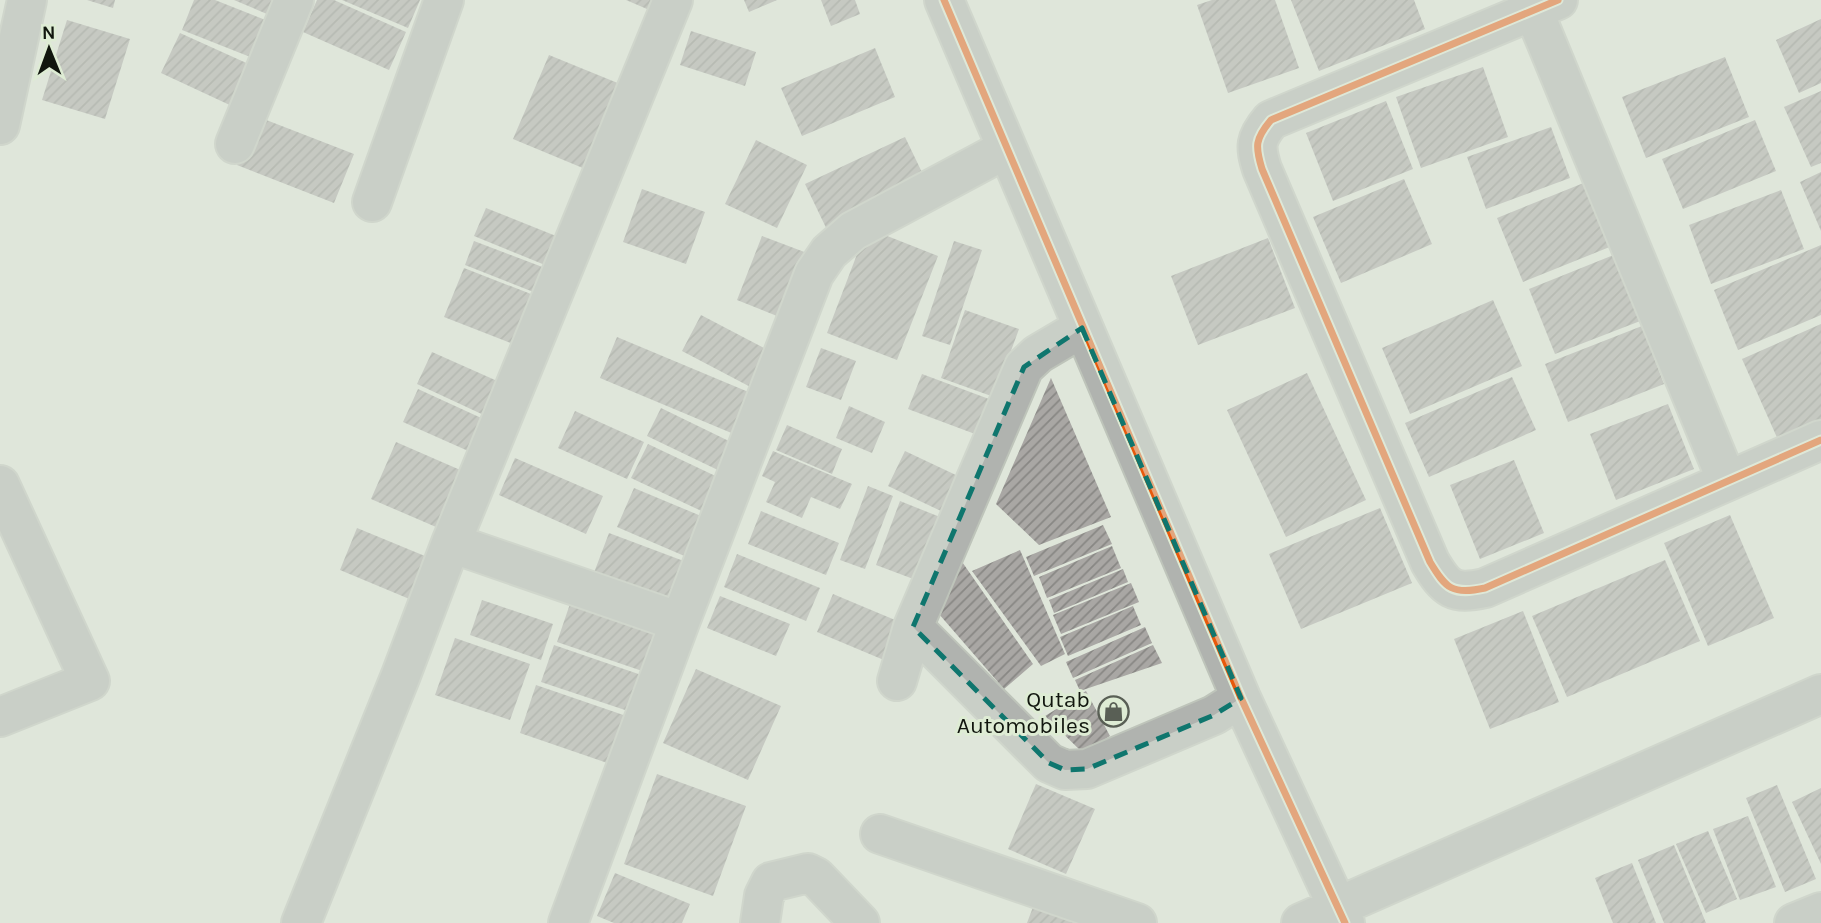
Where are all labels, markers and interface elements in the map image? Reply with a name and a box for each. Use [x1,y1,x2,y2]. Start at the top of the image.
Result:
north arrow [14,14,84,84]
text: N [42,22,56,44]
place label: Qutab Automobiles [957,686,1090,739]
shop icon: Qutab Automobiles [1096,695,1130,729]

